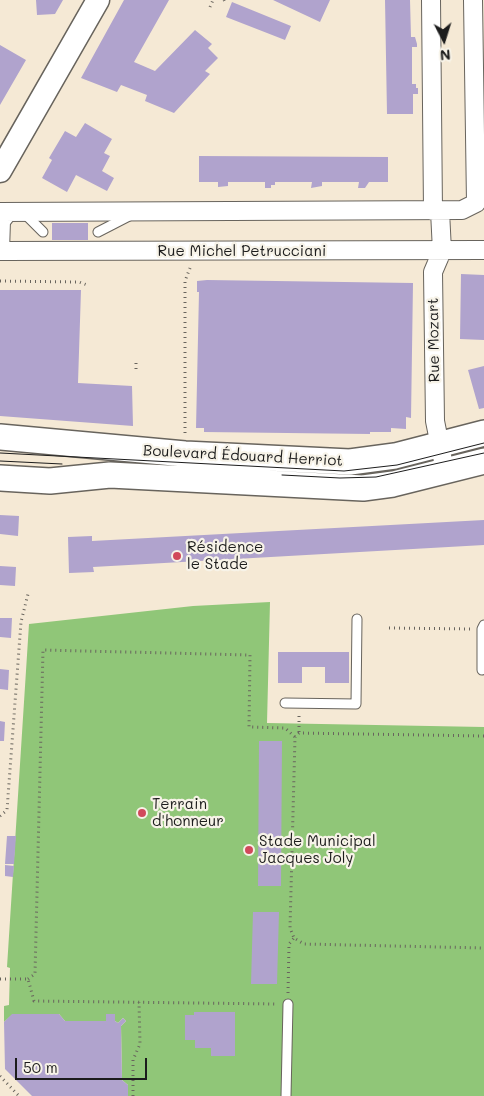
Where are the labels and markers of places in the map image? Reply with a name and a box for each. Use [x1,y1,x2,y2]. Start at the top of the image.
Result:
place label: Résidence le Stade [187,538,263,573]
marker: Résidence le Stade [171,550,183,562]
place label: Terrain d'honneur [152,795,224,830]
marker: Terrain d'honneur [136,807,148,819]
place label: Stade Municipal Jacques Joly [259,832,376,867]
marker: Stade Municipal Jacques Joly [243,844,255,856]

